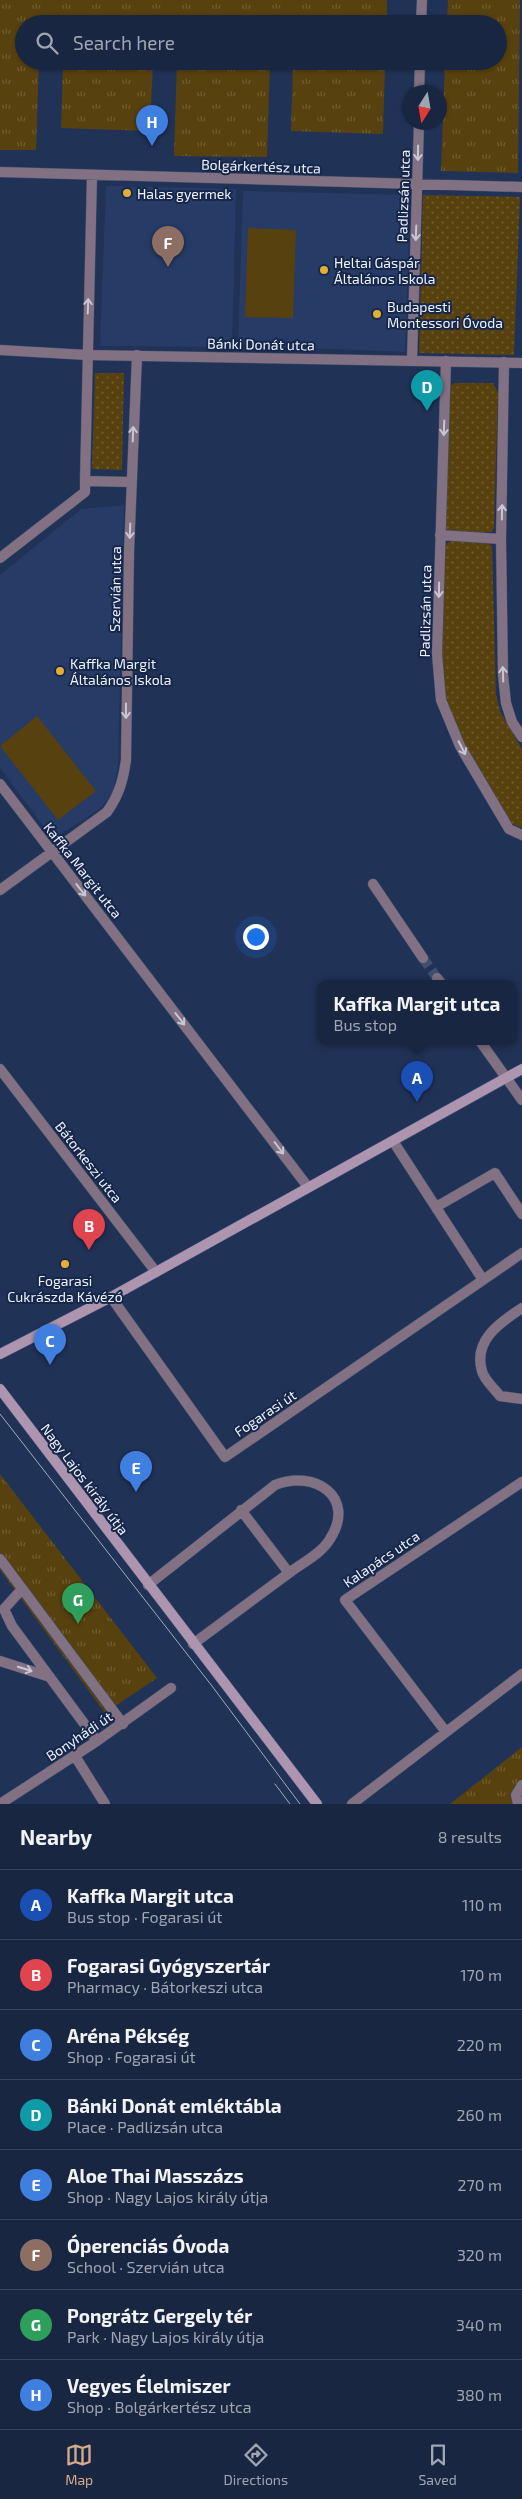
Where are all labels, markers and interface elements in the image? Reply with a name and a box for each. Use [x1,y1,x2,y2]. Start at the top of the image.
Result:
search box [15,15,507,70]
icon: search [33,29,61,57]
text: Search here [73,31,175,54]
north arrow [402,85,447,130]
pin: H [136,105,168,146]
one-way arrow [413,145,423,161]
street label: Padlizsán utca [393,149,413,243]
street label: Bolgárkertész utca [201,155,321,177]
place label: Halas gyermek [137,185,231,202]
marker: Halas gyermek [121,187,133,199]
one-way arrow [411,225,420,241]
pin: F [152,226,184,267]
place label: Heltai Gáspár Általános Iskola [334,254,435,287]
marker: Heltai Gáspár Általános Iskola [318,264,330,276]
one-way arrow [83,298,93,314]
place label: Budapesti Montessori Óvoda [387,298,503,331]
marker: Budapesti Montessori Óvoda [371,308,383,320]
street label: Bánki Donát utca [207,335,315,353]
pin: D [411,370,443,411]
one-way arrow [439,419,449,435]
one-way arrow [129,426,138,442]
one-way arrow [497,504,507,520]
one-way arrow [125,523,134,539]
street label: Szervián utca [106,546,124,632]
street label: Padlizsán utca [416,565,434,657]
one-way arrow [434,582,444,598]
place label: Kaffka Margit Általános Iskola [70,655,171,688]
marker: Kaffka Margit Általános Iskola [54,665,66,677]
one-way arrow [499,667,508,683]
one-way arrow [121,702,131,719]
one-way arrow [458,740,467,755]
street label: Kaffka Margit utca [40,819,126,921]
one-way arrow [76,883,87,896]
your location [243,924,269,950]
popup [317,980,517,1045]
text: Kaffka Margit utca [334,992,500,1015]
one-way arrow [175,1012,186,1025]
text: Bus stop [334,1015,397,1034]
pin: A [401,1061,433,1102]
street label: Bátorkeszi utca [52,1118,126,1206]
one-way arrow [274,1141,284,1155]
pin: B [73,1209,105,1250]
marker: Fogarasi Cukrászda Kávézó [59,1258,71,1270]
place label: Fogarasi Cukrászda Kávézó [7,1272,123,1305]
pin: C [34,1324,66,1365]
street label: Fogarasi út [231,1386,299,1440]
street label: Nagy Lajos király útja [38,1420,132,1538]
pin: E [120,1451,152,1492]
street label: Kalapács utca [340,1527,422,1591]
pin: G [62,1583,94,1624]
one-way arrow [17,1664,33,1674]
street label: Bonyhádi út [43,1708,115,1764]
text: Nearby [20,1824,92,1849]
text: 8 results [438,1827,502,1846]
text: Kaffka Margit utca [67,1884,234,1907]
text: A [31,1895,41,1914]
text: 110 m [462,1895,502,1914]
text: Bus stop · Fogarasi út [67,1907,222,1926]
text: Fogarasi Gyógyszertár [67,1954,270,1977]
text: B [31,1965,41,1984]
text: 170 m [460,1965,502,1984]
text: Pharmacy · Bátorkeszi utca [67,1977,263,1996]
text: Aréna Pékség [67,2024,189,2047]
text: C [31,2035,41,2054]
text: 220 m [457,2035,502,2054]
text: Shop · Fogarasi út [67,2047,196,2066]
text: Bánki Donát emléktábla [67,2094,282,2117]
text: D [31,2105,41,2124]
text: 260 m [457,2105,502,2124]
text: Place · Padlizsán utca [67,2117,223,2136]
text: Aloe Thai Masszázs [67,2164,244,2187]
text: E [31,2175,41,2194]
text: 270 m [458,2175,502,2194]
text: Shop · Nagy Lajos király útja [67,2187,268,2206]
text: Óperenciás Óvoda [67,2234,229,2257]
text: F [32,2245,40,2264]
text: 320 m [457,2245,502,2264]
text: School · Szervián utca [67,2257,225,2276]
text: Pongrátz Gergely tér [67,2304,252,2327]
text: G [31,2315,41,2334]
text: 340 m [456,2315,502,2334]
text: Park · Nagy Lajos király útja [67,2327,264,2346]
text: Vegyes Élelmiszer [67,2374,231,2397]
text: H [30,2385,42,2404]
text: 380 m [456,2385,502,2404]
text: Shop · Bolgárkertész utca [67,2397,252,2416]
tab: Map [65,2441,93,2488]
tab: Directions [224,2441,288,2488]
tab: Saved [418,2441,457,2488]

